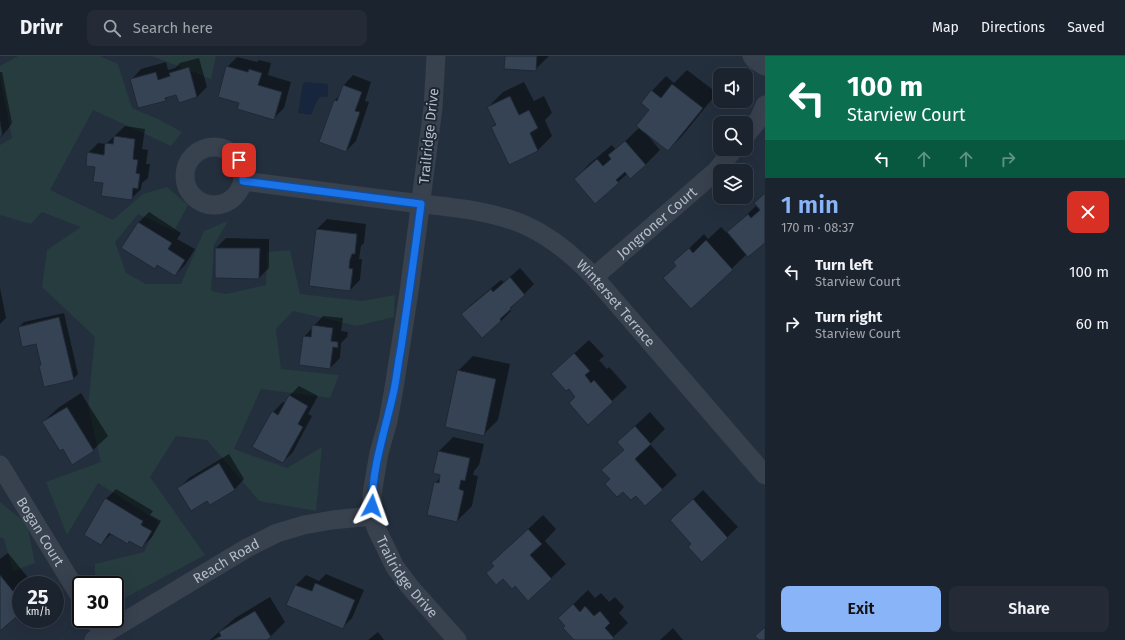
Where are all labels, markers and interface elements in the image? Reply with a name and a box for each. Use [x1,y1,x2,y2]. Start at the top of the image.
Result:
search box [87,10,367,46]
text: Drivr [20,16,63,39]
icon: search [101,17,123,39]
text: Search here [133,19,213,37]
text: Map [932,19,959,36]
text: Directions [981,19,1045,36]
text: Saved [1067,19,1105,36]
map controls [713,68,753,204]
button: sound [713,68,753,108]
text: 100 m [847,70,923,103]
icon: left [781,72,833,124]
street label: Trailridge Drive [416,87,442,185]
text: Starview Court [847,104,966,126]
button: search [713,116,753,156]
pin [222,143,256,177]
icon: left [871,148,893,170]
icon: ahead [913,148,935,170]
icon: ahead [955,148,977,170]
icon: right [997,148,1019,170]
icon: arrive [228,149,250,171]
button: layers [713,164,753,204]
street label: Jongroner Court [613,183,701,262]
text: 1 min [781,191,839,219]
button: close [1067,191,1109,233]
text: 170 m · 08:37 [781,220,854,235]
street label: Winterset Terrace [573,256,659,350]
text: Turn left [815,256,873,274]
icon: left [781,261,803,283]
text: 100 m [1069,263,1109,281]
text: Starview Court [815,274,901,289]
text: Turn right [815,308,882,326]
icon: right [781,313,803,335]
text: 60 m [1076,315,1109,333]
text: Starview Court [815,326,901,341]
position arrow [351,485,393,527]
street label: Bogan Court [13,494,69,570]
street label: Trailridge Drive [373,533,442,621]
street label: Reach Road [190,535,262,587]
speed limit sign: 30 [72,576,124,628]
text: 25 [27,585,49,609]
button: Exit [781,586,941,632]
button: Share [949,586,1109,632]
text: km/h [26,606,50,618]

